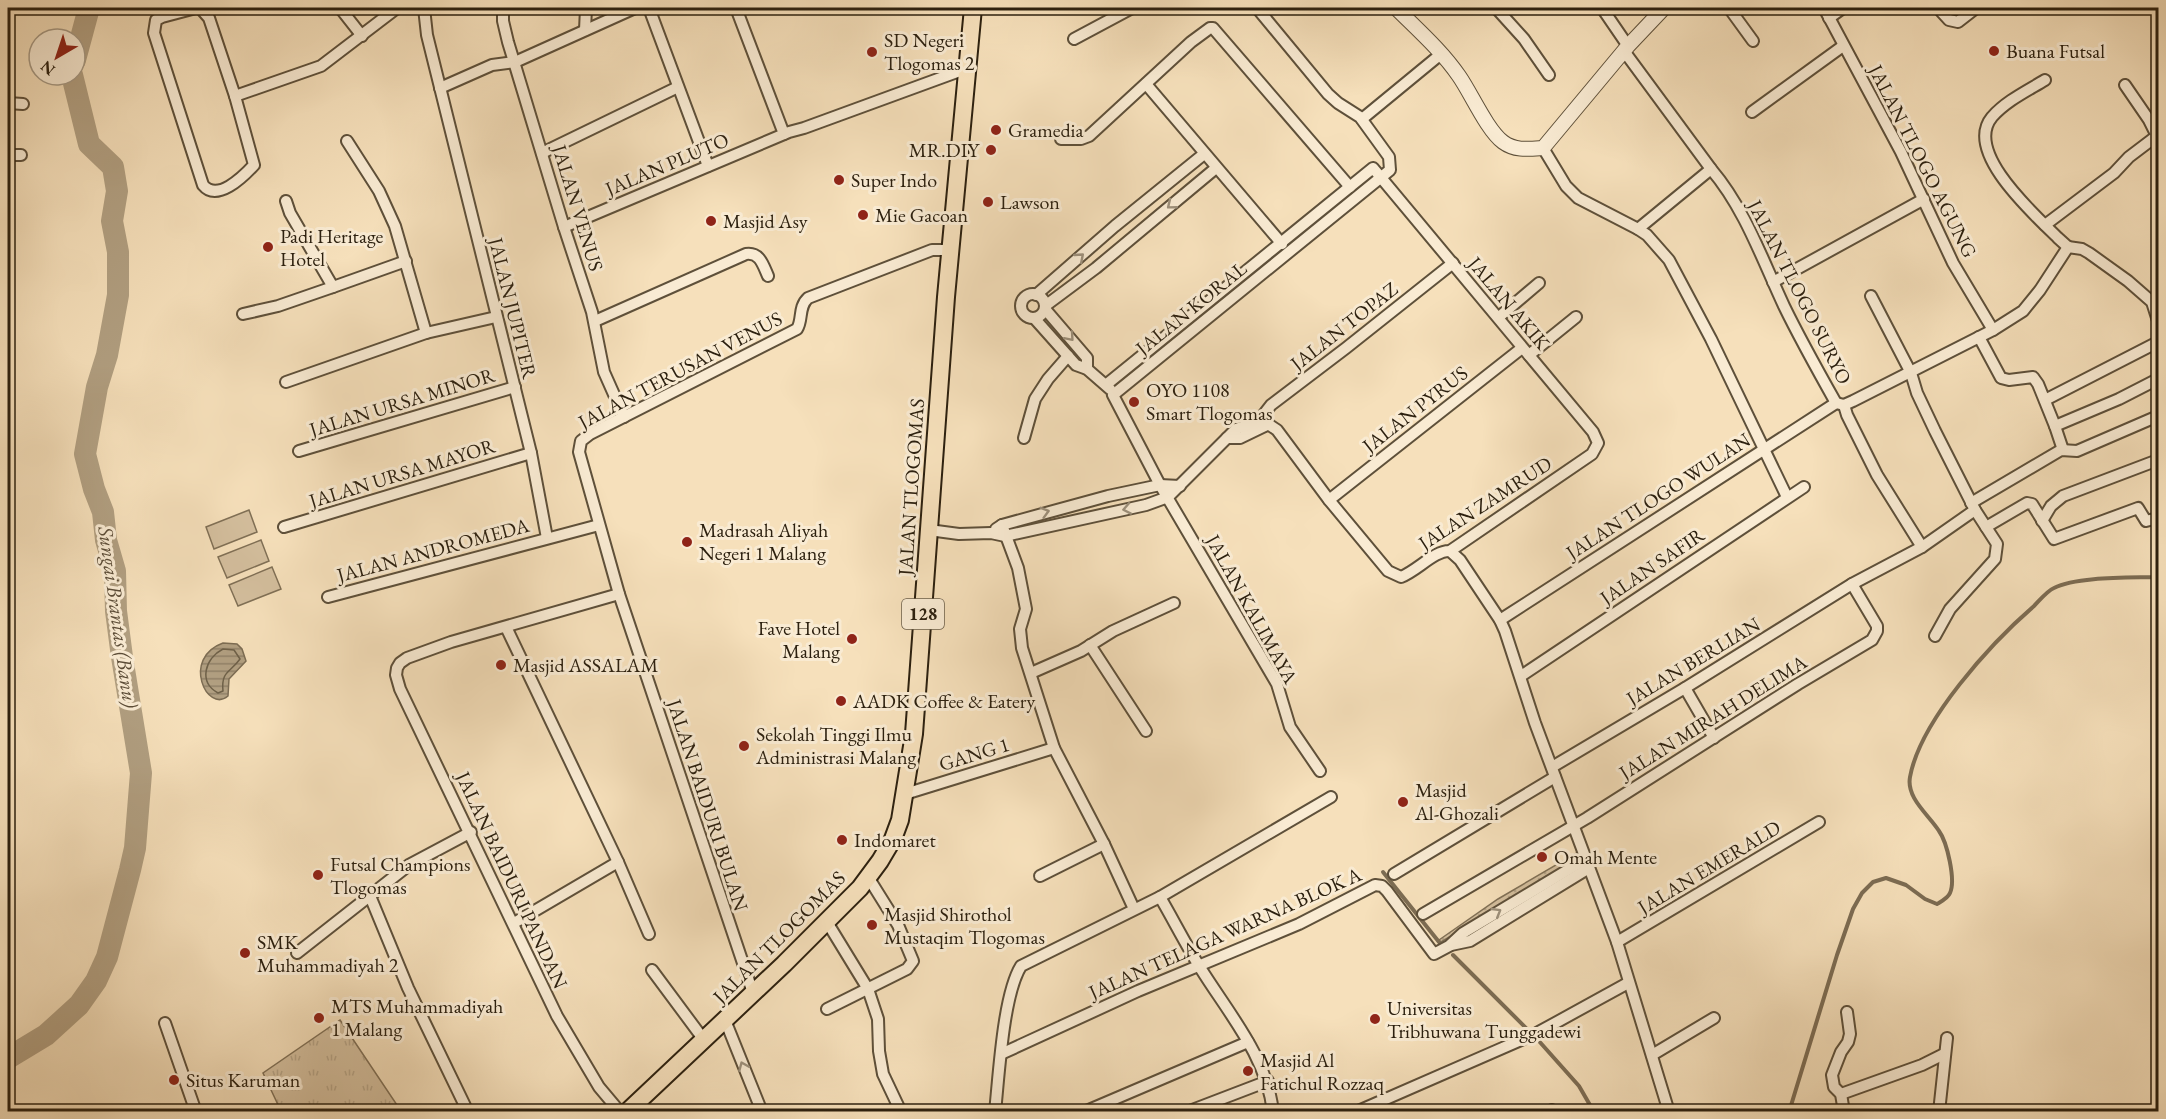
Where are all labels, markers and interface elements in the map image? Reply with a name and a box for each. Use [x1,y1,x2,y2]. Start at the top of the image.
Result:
north arrow [27,27,87,87]
place label: SD Negeri Tlogomas 2 [884,27,975,76]
place label: Buana Futsal [2006,38,2105,64]
marker: Buana Futsal [1987,44,2001,58]
marker: SD Negeri Tlogomas 2 [865,45,879,59]
text: N [36,56,60,81]
street label: JALAN TLOGO AGUNG [1862,58,1983,262]
place label: Gramedia [1008,117,1083,143]
marker: Gramedia [989,123,1003,137]
street label: JALAN PLUTO [599,126,733,202]
place label: MR.DIY [909,137,980,163]
street label: JALAN VENUS [546,140,610,274]
marker: MR.DIY [984,143,998,157]
place label: Super Indo [851,167,937,193]
marker: Super Indo [832,173,846,187]
place label: Lawson [1000,189,1060,215]
street label: JALAN TLOGO SURYO [1741,194,1858,388]
marker: Lawson [981,195,995,209]
one-way arrow [1167,198,1178,209]
place label: Mie Gacoan [875,202,968,228]
place label: Masjid Asy [723,208,808,234]
marker: Mie Gacoan [856,208,870,222]
marker: Masjid Asy [704,214,718,228]
place label: Padi Heritage Hotel [280,223,384,272]
street label: JALAN JUPITER [482,233,543,382]
marker: Padi Heritage Hotel [261,240,275,254]
street label: JALAN AKIK [1461,249,1556,355]
one-way arrow [1073,253,1084,264]
street label: JALAN KORAL [1129,255,1252,362]
street label: JALAN TOPAZ [1283,276,1403,377]
street label: JALAN TERUSAN VENUS [572,305,786,436]
one-way arrow [1063,330,1074,341]
street label: JALAN PYRUS [1355,360,1473,460]
street label: JALAN URSA MINOR [304,361,498,443]
place label: OYO 1108 Smart Tlogomas [1146,377,1273,426]
marker: OYO 1108 Smart Tlogomas [1127,395,1141,409]
street label: JALAN TLOGOMAS [892,398,930,578]
street label: JALAN TLOGO WULAN [1559,427,1755,566]
street label: JALAN URSA MAYOR [304,432,499,514]
street label: JALAN ZAMRUD [1412,450,1557,557]
one-way arrow [1123,502,1132,514]
one-way arrow [1039,507,1050,519]
street label: JALAN ANDROMEDA [332,512,532,589]
place label: Madrasah Aliyah Negeri 1 Malang [699,517,828,566]
street label: JALAN SAFIR [1593,521,1710,612]
water label: Sungai Brantas (Banu) [92,523,145,710]
street label: JALAN KALIMAYA [1199,528,1304,688]
marker: Madrasah Aliyah Negeri 1 Malang [680,535,694,549]
road number: 128 [902,599,944,629]
street label: JALAN BERLIAN [1620,611,1765,712]
place label: Fave Hotel Malang [758,615,840,664]
marker: Fave Hotel Malang [845,632,859,646]
street label: JALAN MIRAH DELIMA [1613,648,1812,786]
place label: Masjid ASSALAM [513,652,658,678]
marker: Masjid ASSALAM [494,658,508,672]
place label: AADK Coffee & Eatery [852,688,1036,714]
street label: JALAN BAIDURI BULAN [661,694,755,914]
marker: AADK Coffee & Eatery [834,694,848,708]
place label: Sekolah Tinggi Ilmu Administrasi Malang [755,721,917,770]
street label: GANG 1 [936,731,1012,777]
marker: Sekolah Tinggi Ilmu Administrasi Malang [737,739,751,753]
street label: JALAN BAIDURI PANDAN [449,766,574,993]
place label: Masjid Al-Ghozali [1414,777,1499,826]
marker: Masjid Al-Ghozali [1396,795,1410,809]
street label: JALAN EMERALD [1631,814,1785,921]
place label: Indomaret [854,827,936,853]
marker: Indomaret [835,833,849,847]
place label: Omah Mente [1554,844,1657,870]
marker: Omah Mente [1535,850,1549,864]
place label: Futsal Champions Tlogomas [330,851,471,900]
street label: JALAN TELAGA WARNA BLOK A [1083,861,1365,1006]
street label: JALAN TLOGOMAS [706,865,851,1010]
marker: Futsal Champions Tlogomas [311,868,325,882]
place label: Masjid Shirothol Mustaqim Tlogomas [884,901,1045,950]
one-way arrow [1491,908,1501,920]
marker: Masjid Shirothol Mustaqim Tlogomas [865,918,879,932]
place label: SMK Muhammadiyah 2 [257,929,399,978]
marker: SMK Muhammadiyah 2 [238,946,252,960]
place label: MTS Muhammadiyah 1 Malang [331,993,503,1042]
place label: Universitas Tribhuwana Tunggadewi [1387,995,1581,1044]
marker: MTS Muhammadiyah 1 Malang [312,1011,326,1025]
marker: Universitas Tribhuwana Tunggadewi [1368,1012,1382,1026]
place label: Masjid Al Fatichul Rozzaq [1260,1047,1384,1096]
one-way arrow [738,1061,750,1072]
marker: Masjid Al Fatichul Rozzaq [1241,1064,1255,1078]
place label: Situs Karuman [186,1067,301,1093]
marker: Situs Karuman [167,1073,181,1087]

